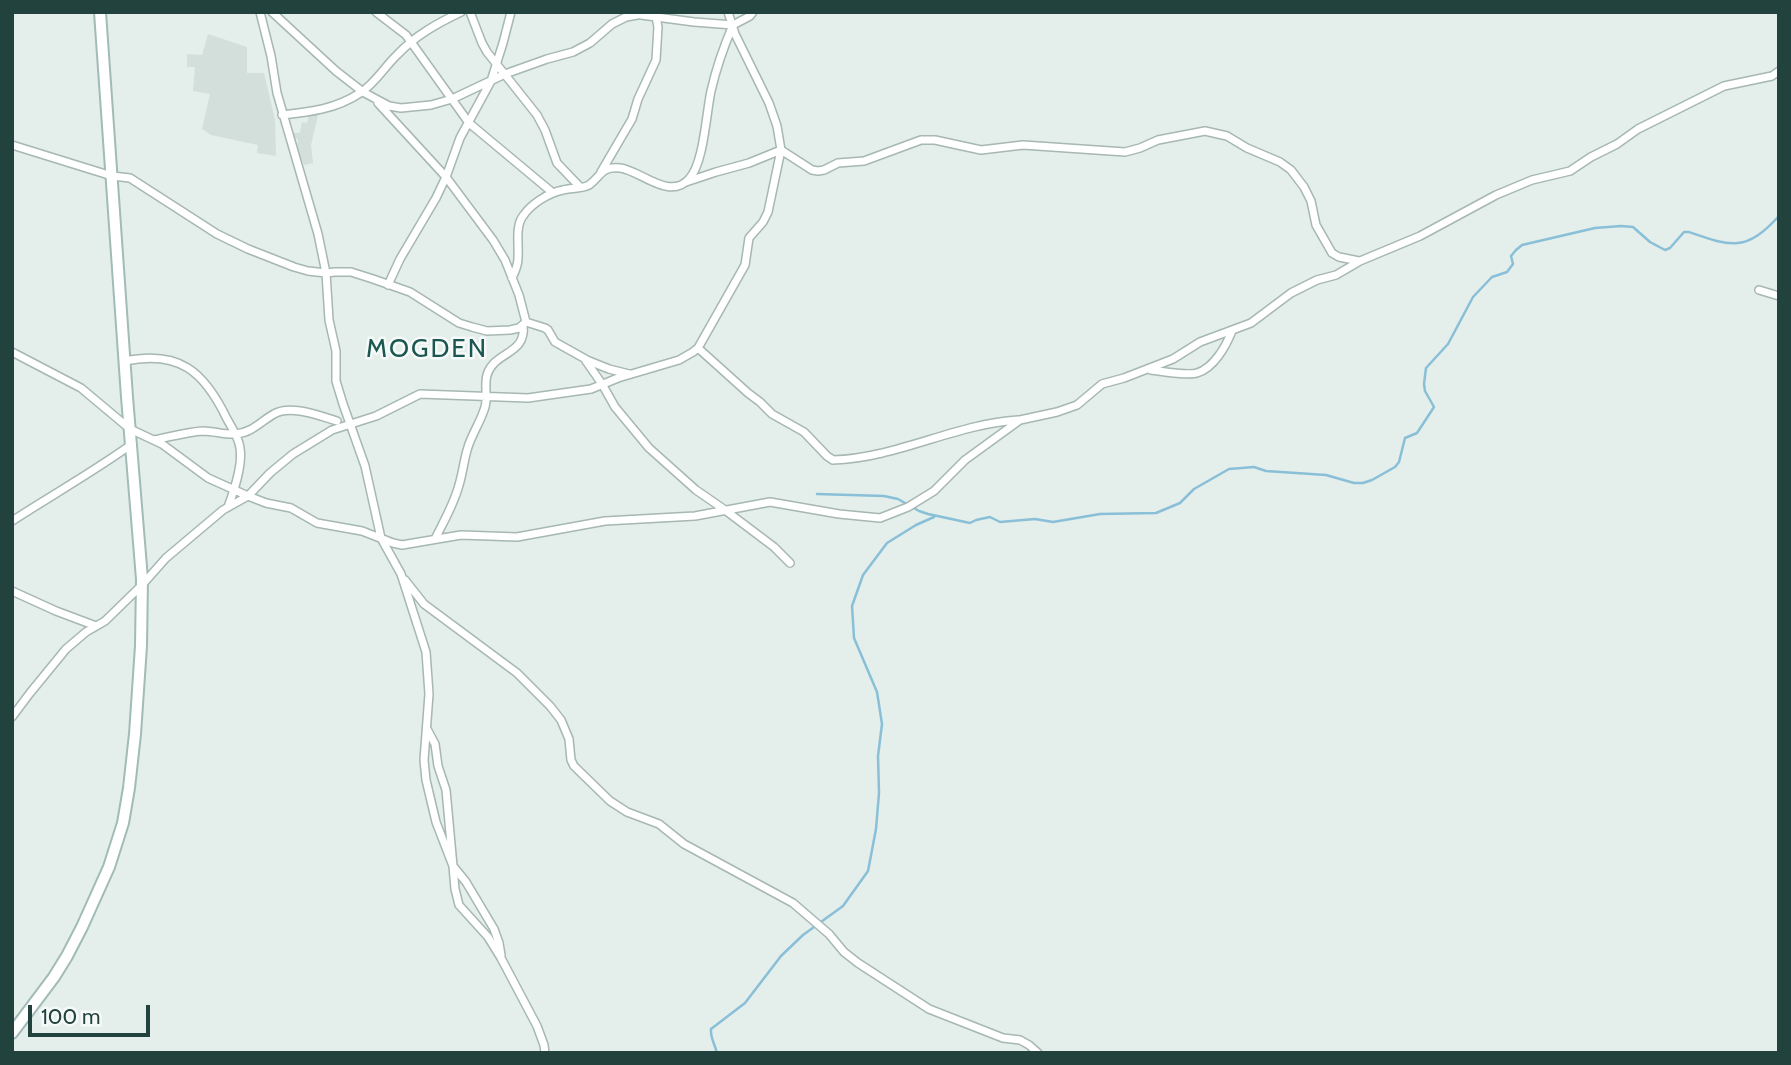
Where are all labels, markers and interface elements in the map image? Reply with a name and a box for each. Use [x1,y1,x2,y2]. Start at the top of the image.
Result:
district label: MOGDEN [367,333,487,365]
scale bar [32,992,154,1036]
text: 100 m [41,1004,100,1029]

